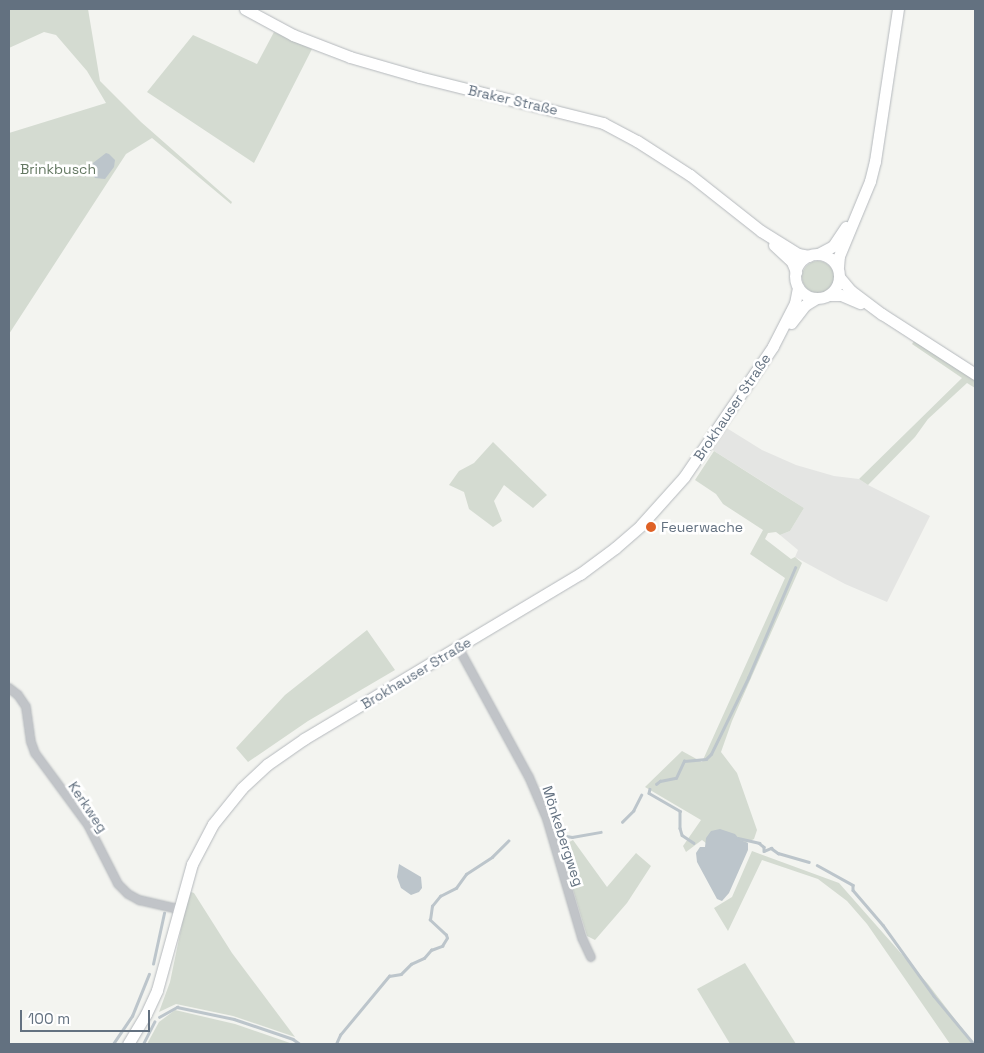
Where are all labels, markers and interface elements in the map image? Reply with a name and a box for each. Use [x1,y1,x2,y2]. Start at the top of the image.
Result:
street label: Braker Straße [466,81,560,119]
park label: Brinkbusch [20,161,96,177]
street label: Brokhauser Straße [690,350,774,464]
place label: Feuerwache [661,519,743,535]
marker: Feuerwache [645,521,657,533]
street label: Brokhauser Straße [358,634,474,712]
street label: Kerkweg [65,778,111,836]
street label: Mönkebergweg [539,784,587,888]
scale bar [22,1000,152,1032]
text: 100 m [28,1009,70,1028]

